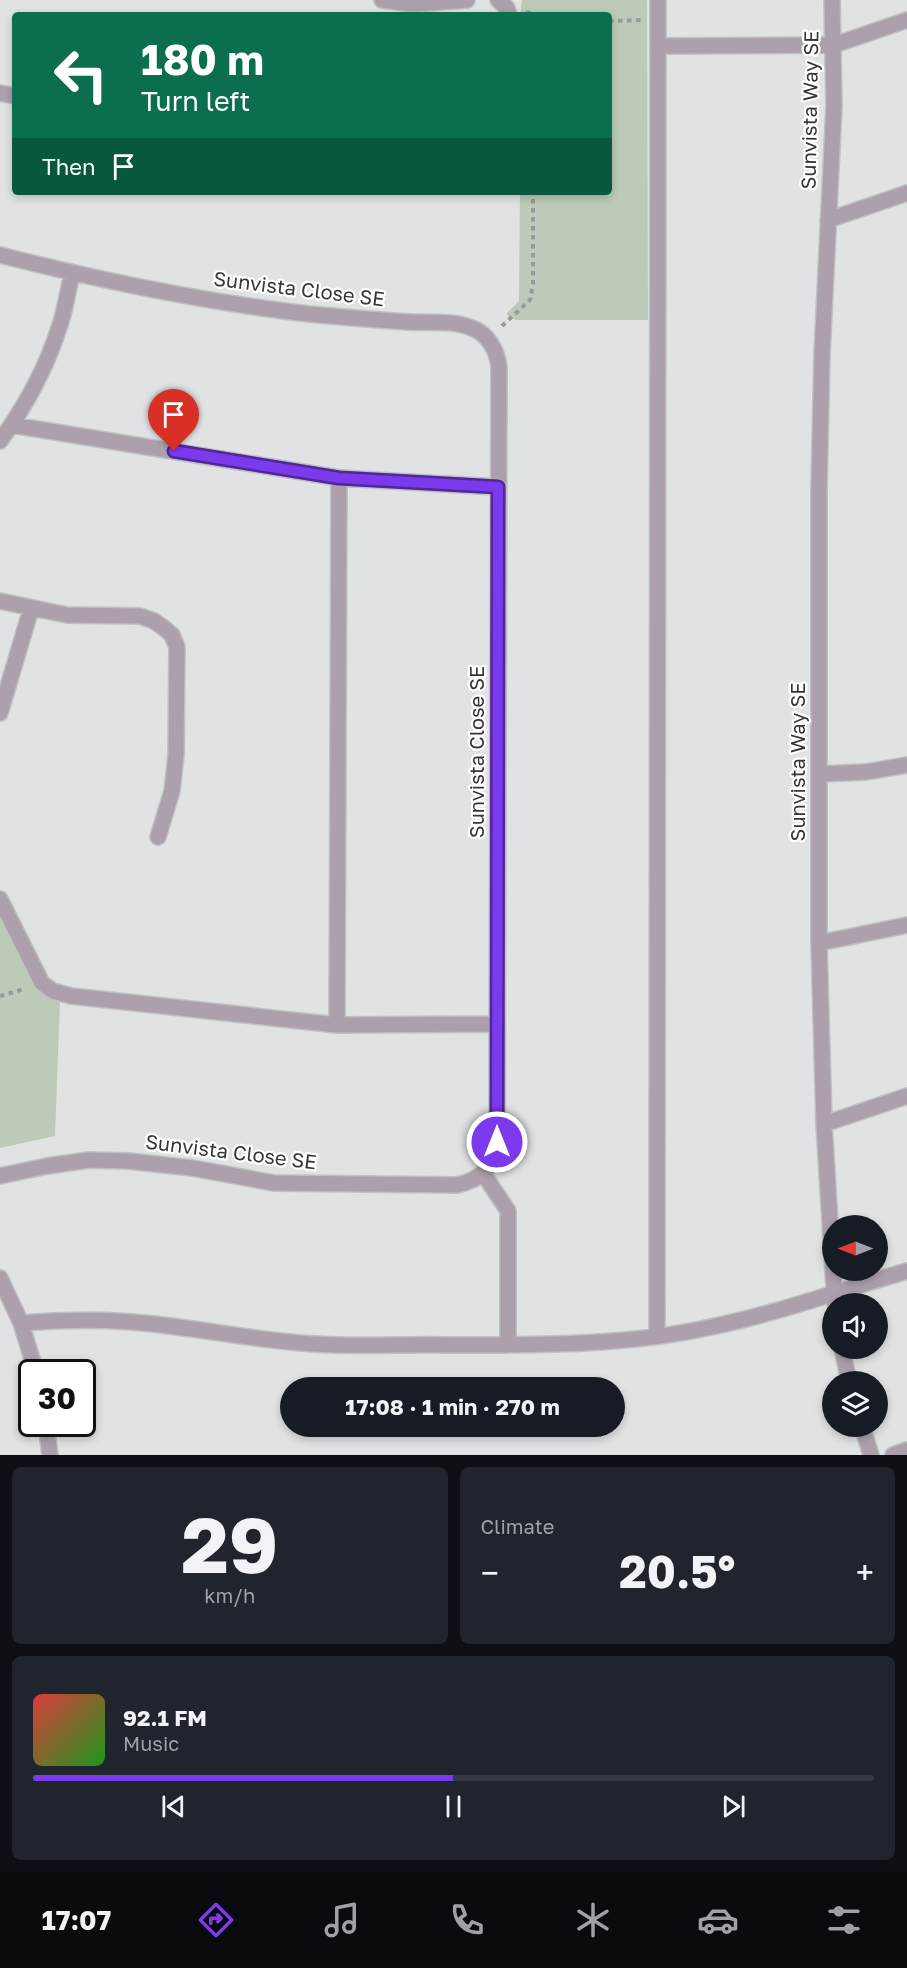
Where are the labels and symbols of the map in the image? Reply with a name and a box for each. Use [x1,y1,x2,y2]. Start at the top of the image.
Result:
street label: Sunvista Way SE [796,30,822,190]
street label: Sunvista Close SE [212,266,386,310]
pin [148,389,199,451]
street label: Sunvista Close SE [464,666,488,838]
street label: Sunvista Way SE [785,683,809,841]
position arrow [465,1110,529,1174]
street label: Sunvista Close SE [144,1129,318,1173]
north arrow [822,1215,888,1281]
speed limit sign: 30 [18,1359,96,1437]

